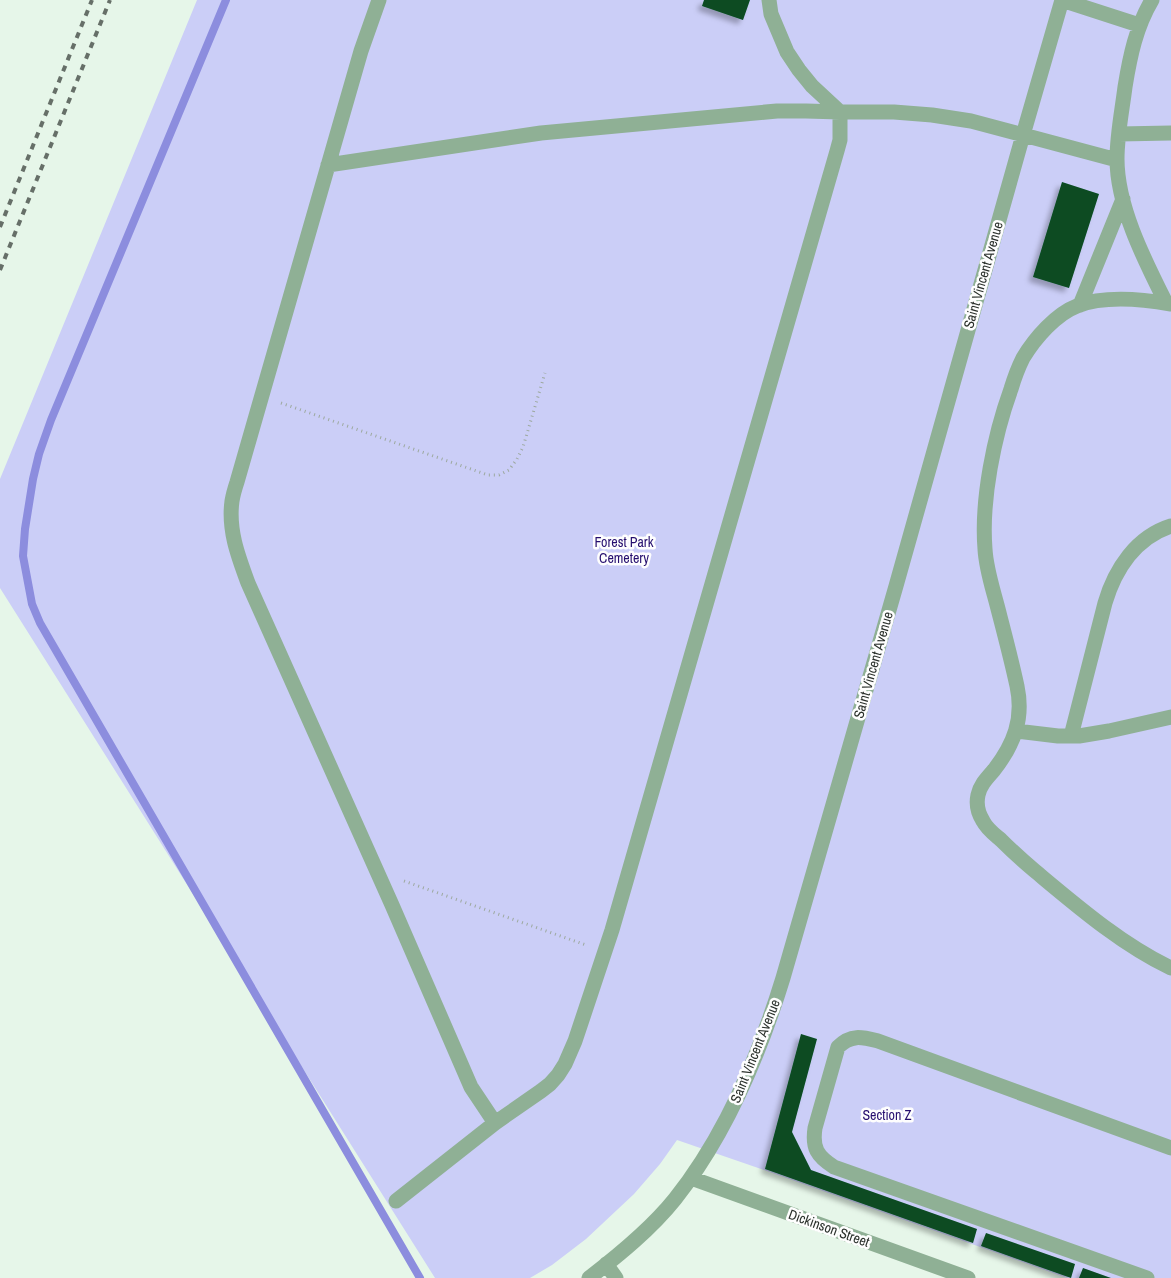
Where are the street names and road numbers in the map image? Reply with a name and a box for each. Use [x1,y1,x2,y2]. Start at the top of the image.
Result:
street label: Saint Vincent Avenue [959,220,1007,330]
street label: Saint Vincent Avenue [849,610,897,720]
street label: Saint Vincent Avenue [726,997,784,1105]
street label: Dickinson Street [786,1205,872,1251]

